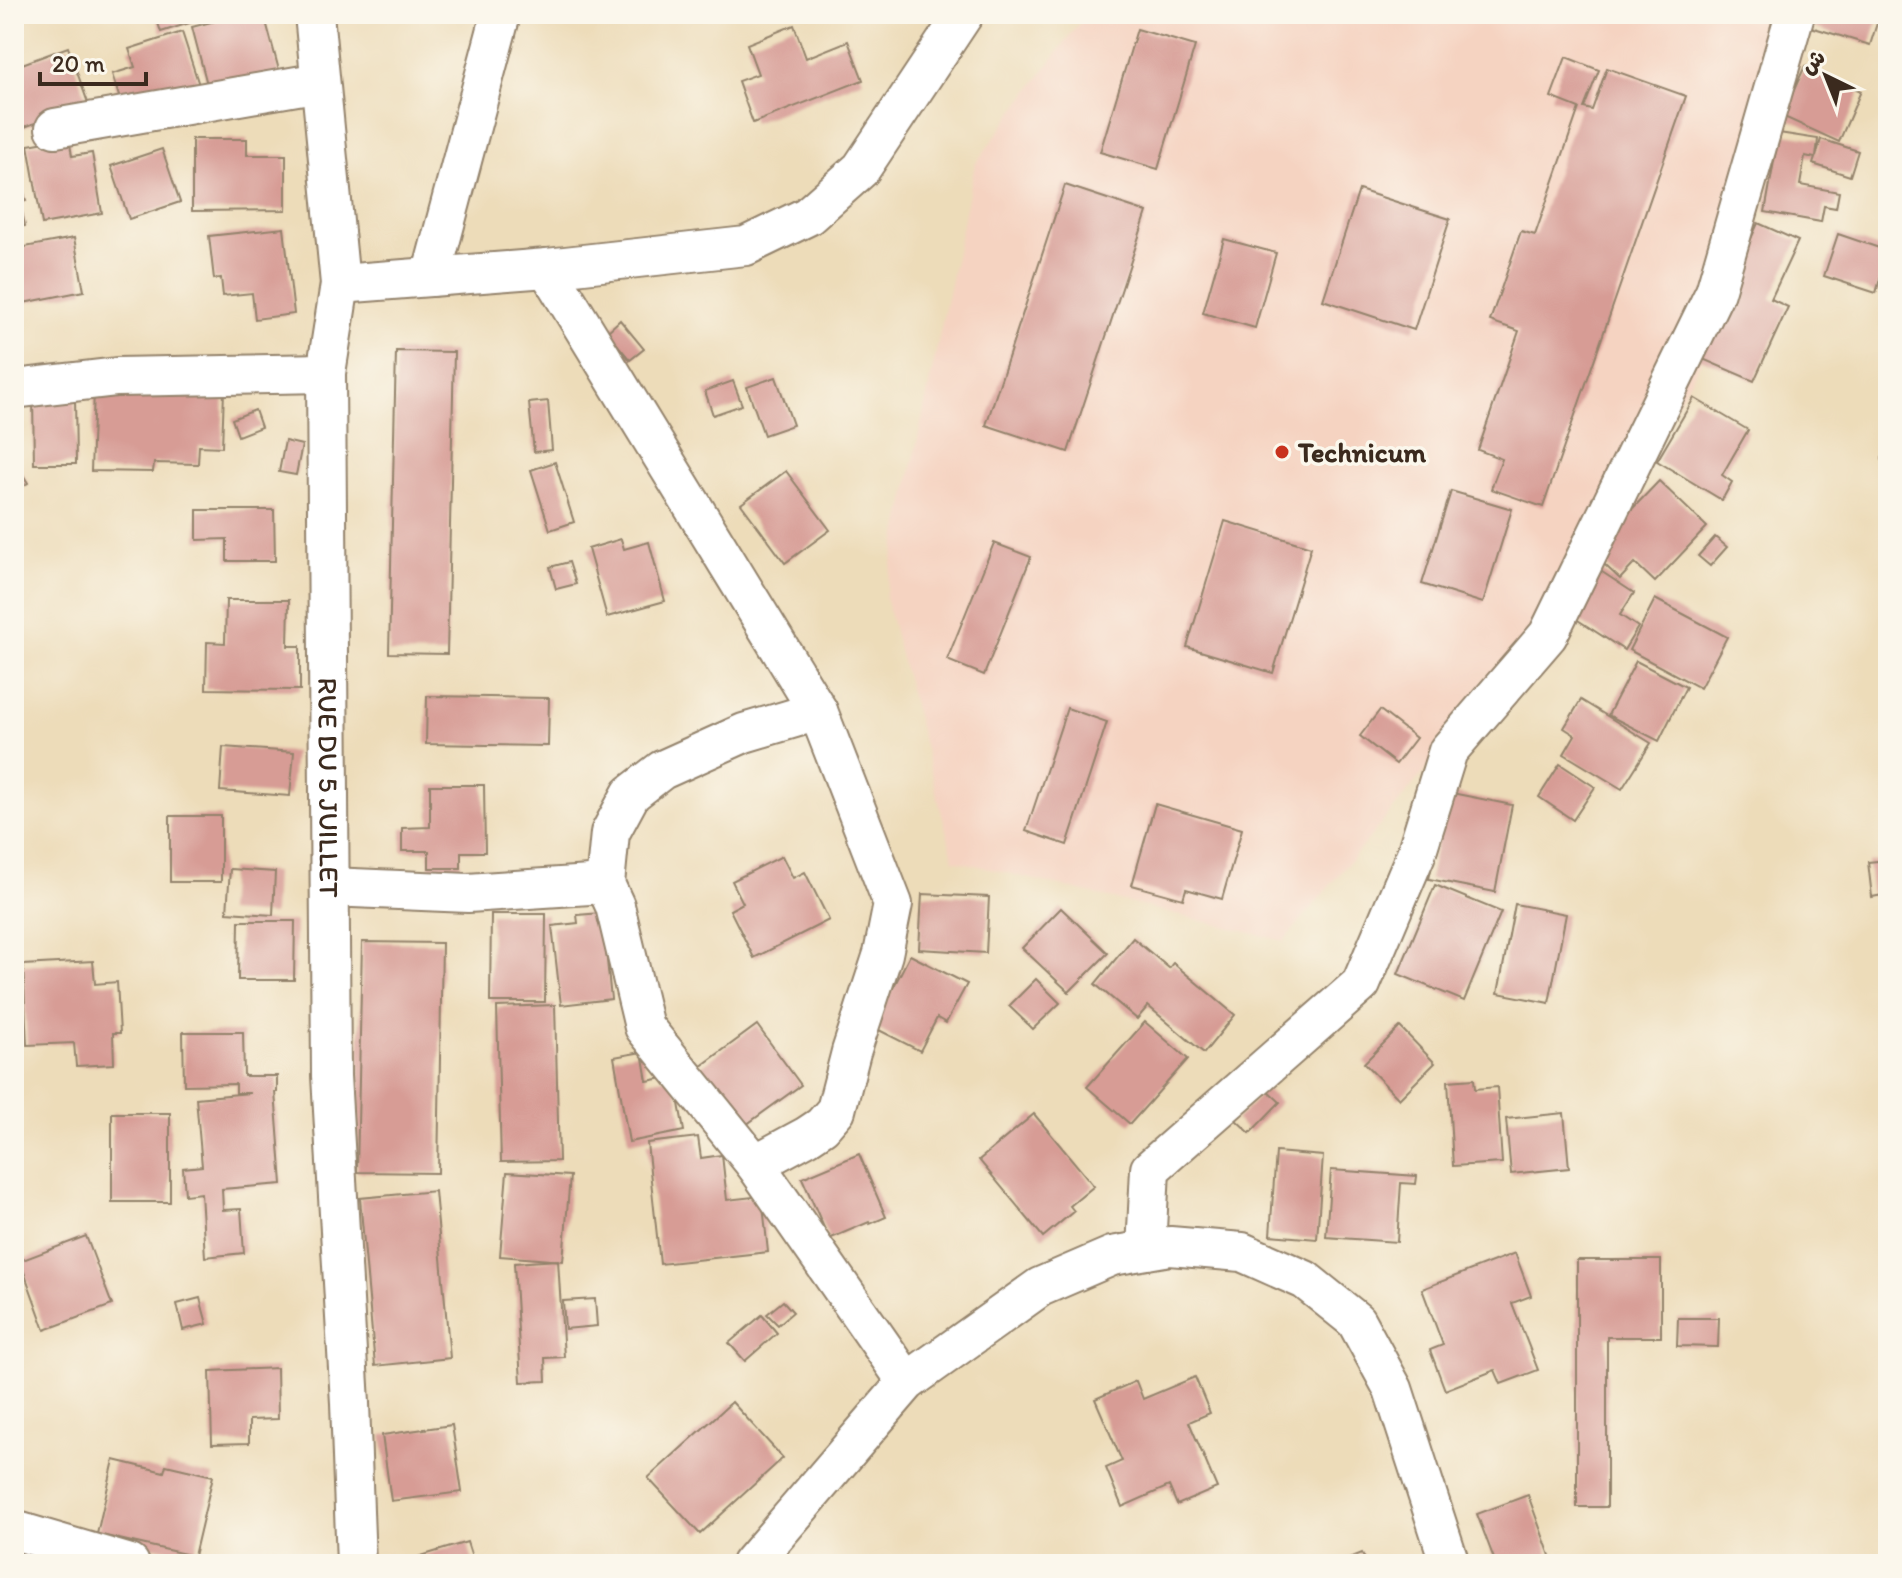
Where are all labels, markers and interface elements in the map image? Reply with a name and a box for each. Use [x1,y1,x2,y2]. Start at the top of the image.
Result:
scale bar [40,36,146,86]
north arrow [1786,36,1866,116]
text: ش [1795,44,1831,80]
text: 20 m [52,49,105,78]
place label: Technicum [1297,435,1426,469]
marker: Technicum [1273,443,1291,461]
street label: RUE DU 5 JUILLET [311,677,347,898]

